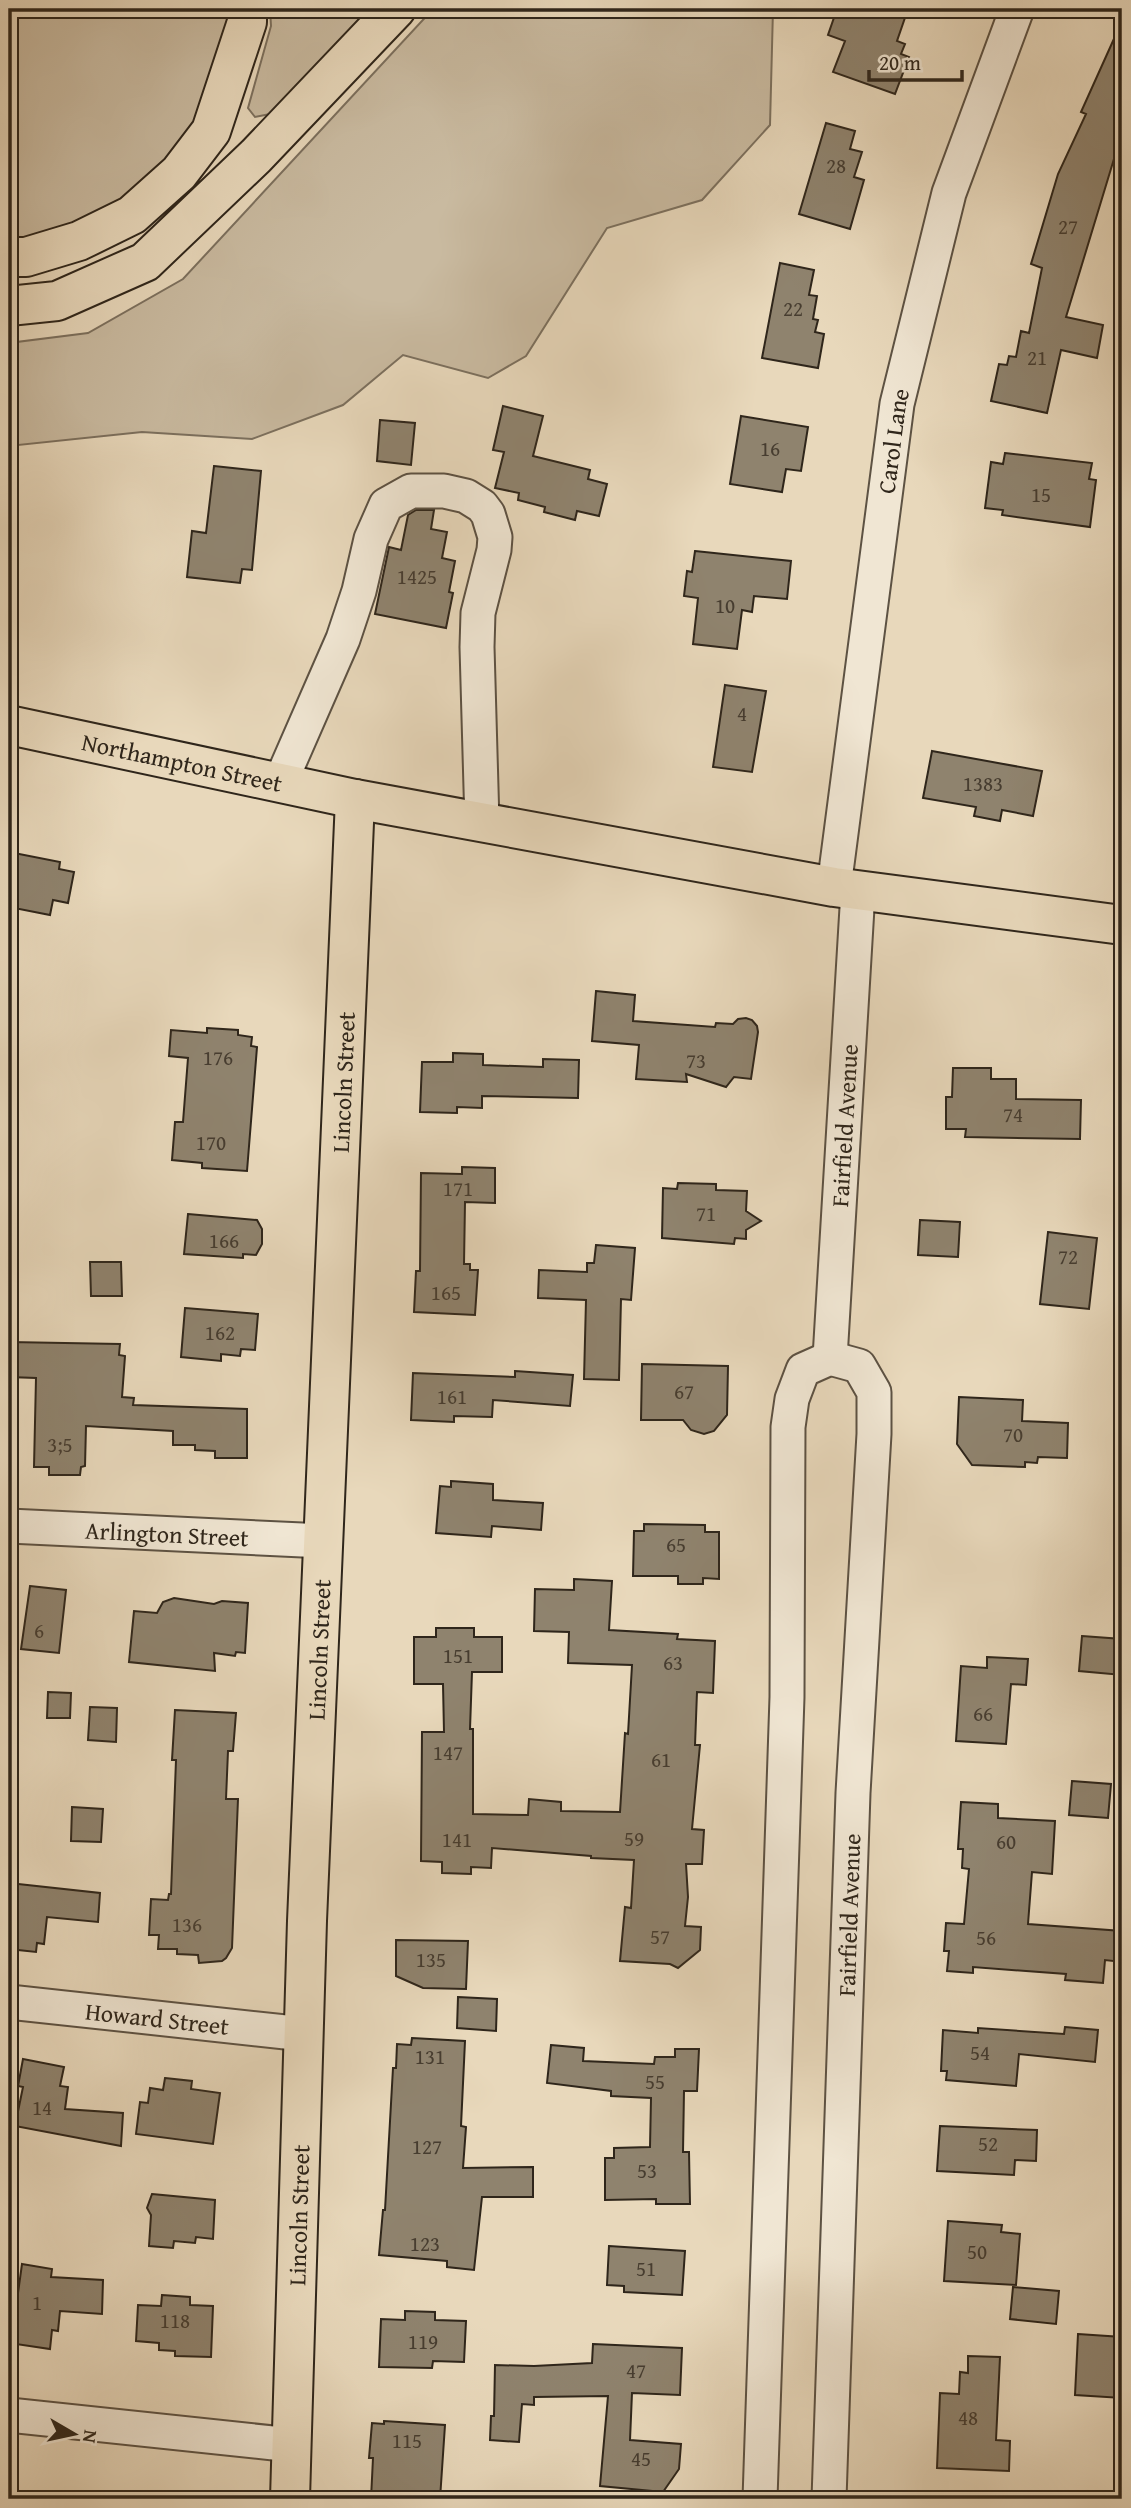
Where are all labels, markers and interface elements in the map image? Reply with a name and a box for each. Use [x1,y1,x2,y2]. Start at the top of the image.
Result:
scale bar [869,38,961,82]
text: 20 m [879,47,921,78]
house number: 28 [826,150,846,181]
house number: 27 [1058,211,1078,242]
house number: 22 [783,293,803,324]
house number: 21 [1027,342,1047,373]
street label: Carol Lane [868,384,918,496]
house number: 16 [760,433,780,464]
house number: 15 [1031,479,1051,510]
house number: 1425 [397,561,437,592]
house number: 10 [715,590,735,621]
house number: 4 [737,698,747,729]
street label: Northampton Street [79,724,286,801]
house number: 1383 [963,768,1003,799]
street label: Lincoln Street [322,1010,363,1153]
house number: 176 [203,1042,233,1073]
street label: Fairfield Avenue [822,1043,866,1208]
house number: 73 [686,1045,706,1076]
house number: 74 [1003,1099,1023,1130]
house number: 170 [196,1127,226,1158]
house number: 171 [443,1173,473,1204]
house number: 71 [696,1198,716,1229]
house number: 166 [209,1225,239,1256]
house number: 72 [1058,1241,1078,1272]
house number: 165 [431,1277,461,1308]
house number: 162 [205,1317,235,1348]
house number: 67 [674,1376,694,1407]
house number: 161 [437,1381,467,1412]
house number: 70 [1003,1419,1023,1450]
house number: 3;5 [47,1429,73,1460]
street label: Arlington Street [84,1512,250,1555]
house number: 65 [666,1529,686,1560]
street label: Lincoln Street [298,1578,339,1721]
house number: 6 [34,1615,44,1646]
house number: 151 [443,1640,473,1671]
house number: 63 [663,1647,683,1678]
house number: 66 [973,1698,993,1729]
house number: 147 [433,1737,463,1768]
house number: 61 [651,1744,671,1775]
house number: 59 [624,1823,644,1854]
house number: 141 [442,1824,472,1855]
house number: 60 [996,1826,1016,1857]
street label: Fairfield Avenue [829,1833,869,1997]
house number: 136 [172,1909,202,1940]
house number: 57 [650,1921,670,1952]
house number: 56 [976,1922,996,1953]
house number: 135 [416,1944,446,1975]
street label: Howard Street [83,1993,231,2043]
house number: 54 [970,2037,990,2068]
house number: 131 [415,2041,445,2072]
house number: 55 [645,2066,665,2097]
house number: 14 [32,2092,52,2123]
house number: 52 [978,2128,998,2159]
house number: 127 [412,2131,442,2162]
street label: Lincoln Street [279,2144,318,2286]
house number: 53 [637,2155,657,2186]
house number: 123 [410,2228,440,2259]
house number: 50 [967,2236,987,2267]
house number: 51 [636,2253,656,2284]
house number: 1 [32,2287,42,2318]
house number: 118 [160,2305,190,2336]
house number: 119 [408,2326,438,2357]
house number: 47 [626,2355,646,2386]
north arrow [38,2400,108,2470]
house number: 48 [958,2402,978,2433]
house number: 115 [392,2425,422,2456]
text: N [76,2428,106,2445]
house number: 45 [631,2443,651,2474]

